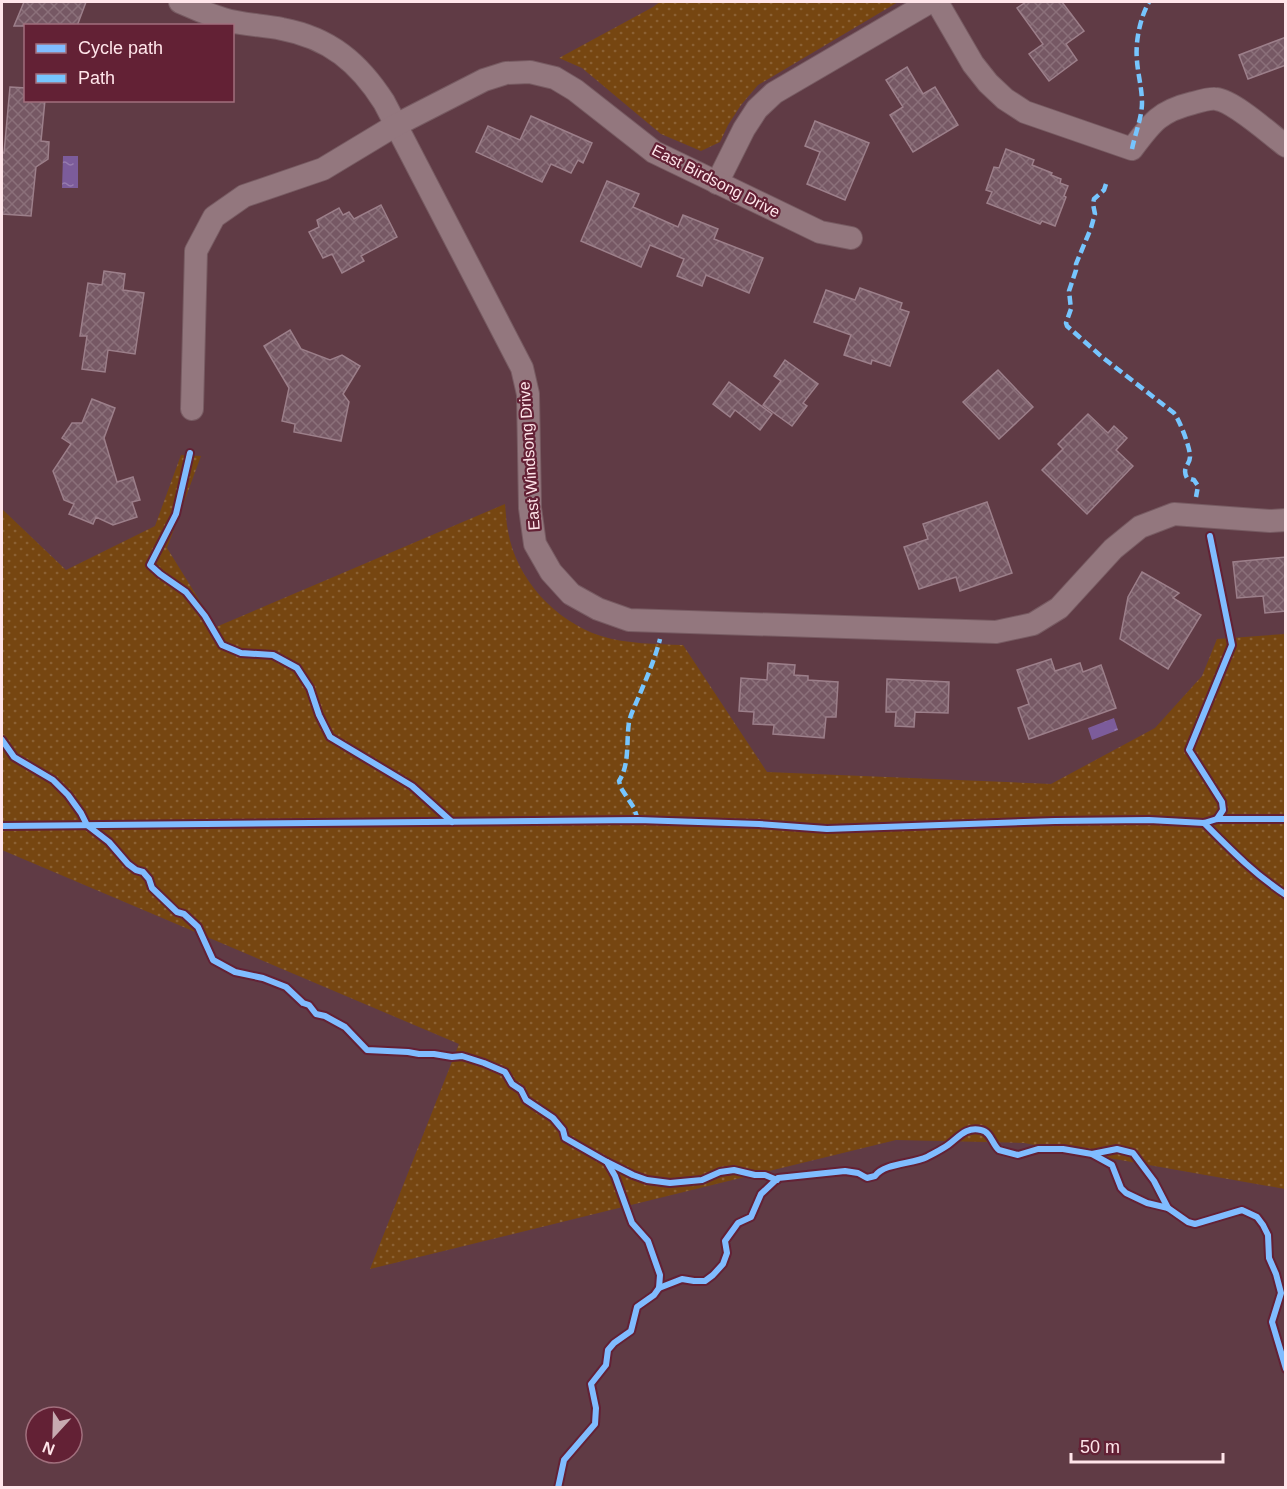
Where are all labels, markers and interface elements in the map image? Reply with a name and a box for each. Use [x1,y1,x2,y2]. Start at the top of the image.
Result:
legend [24,24,234,102]
text: Cycle path [78,38,163,58]
text: Path [78,68,115,88]
street label: East Birdsong Drive [649,141,783,221]
street label: East Windsong Drive [515,381,543,531]
north arrow [24,1405,84,1465]
scale bar [1071,1426,1222,1464]
text: 50 m [1080,1437,1120,1457]
text: N [40,1438,57,1458]

